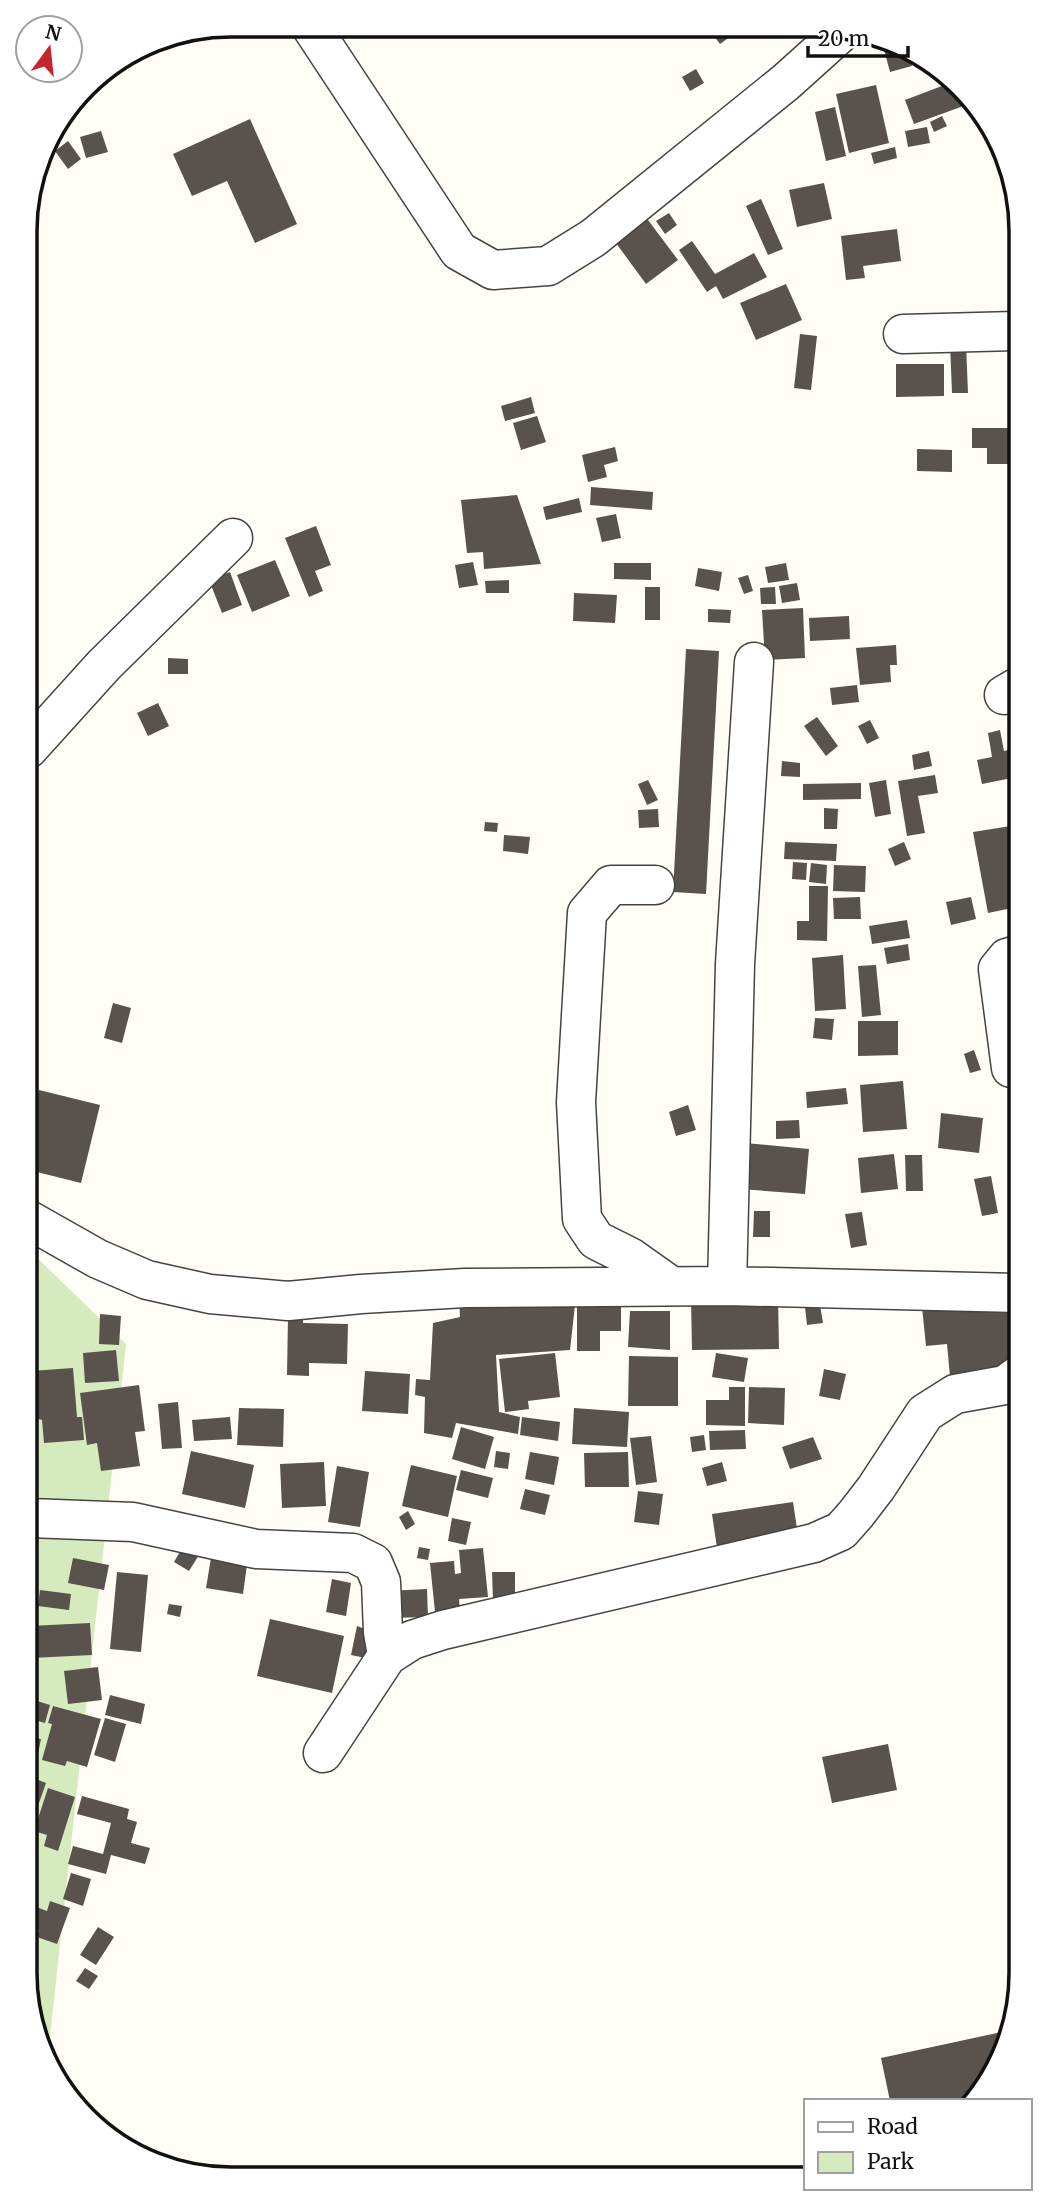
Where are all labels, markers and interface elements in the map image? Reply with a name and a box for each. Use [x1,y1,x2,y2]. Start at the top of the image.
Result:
north arrow [14,14,84,84]
scale bar [808,14,908,58]
text: N [43,19,64,46]
text: 20 m [818,25,870,52]
legend [804,2099,1032,2190]
text: Road [867,2113,918,2140]
text: Park [867,2148,914,2175]

